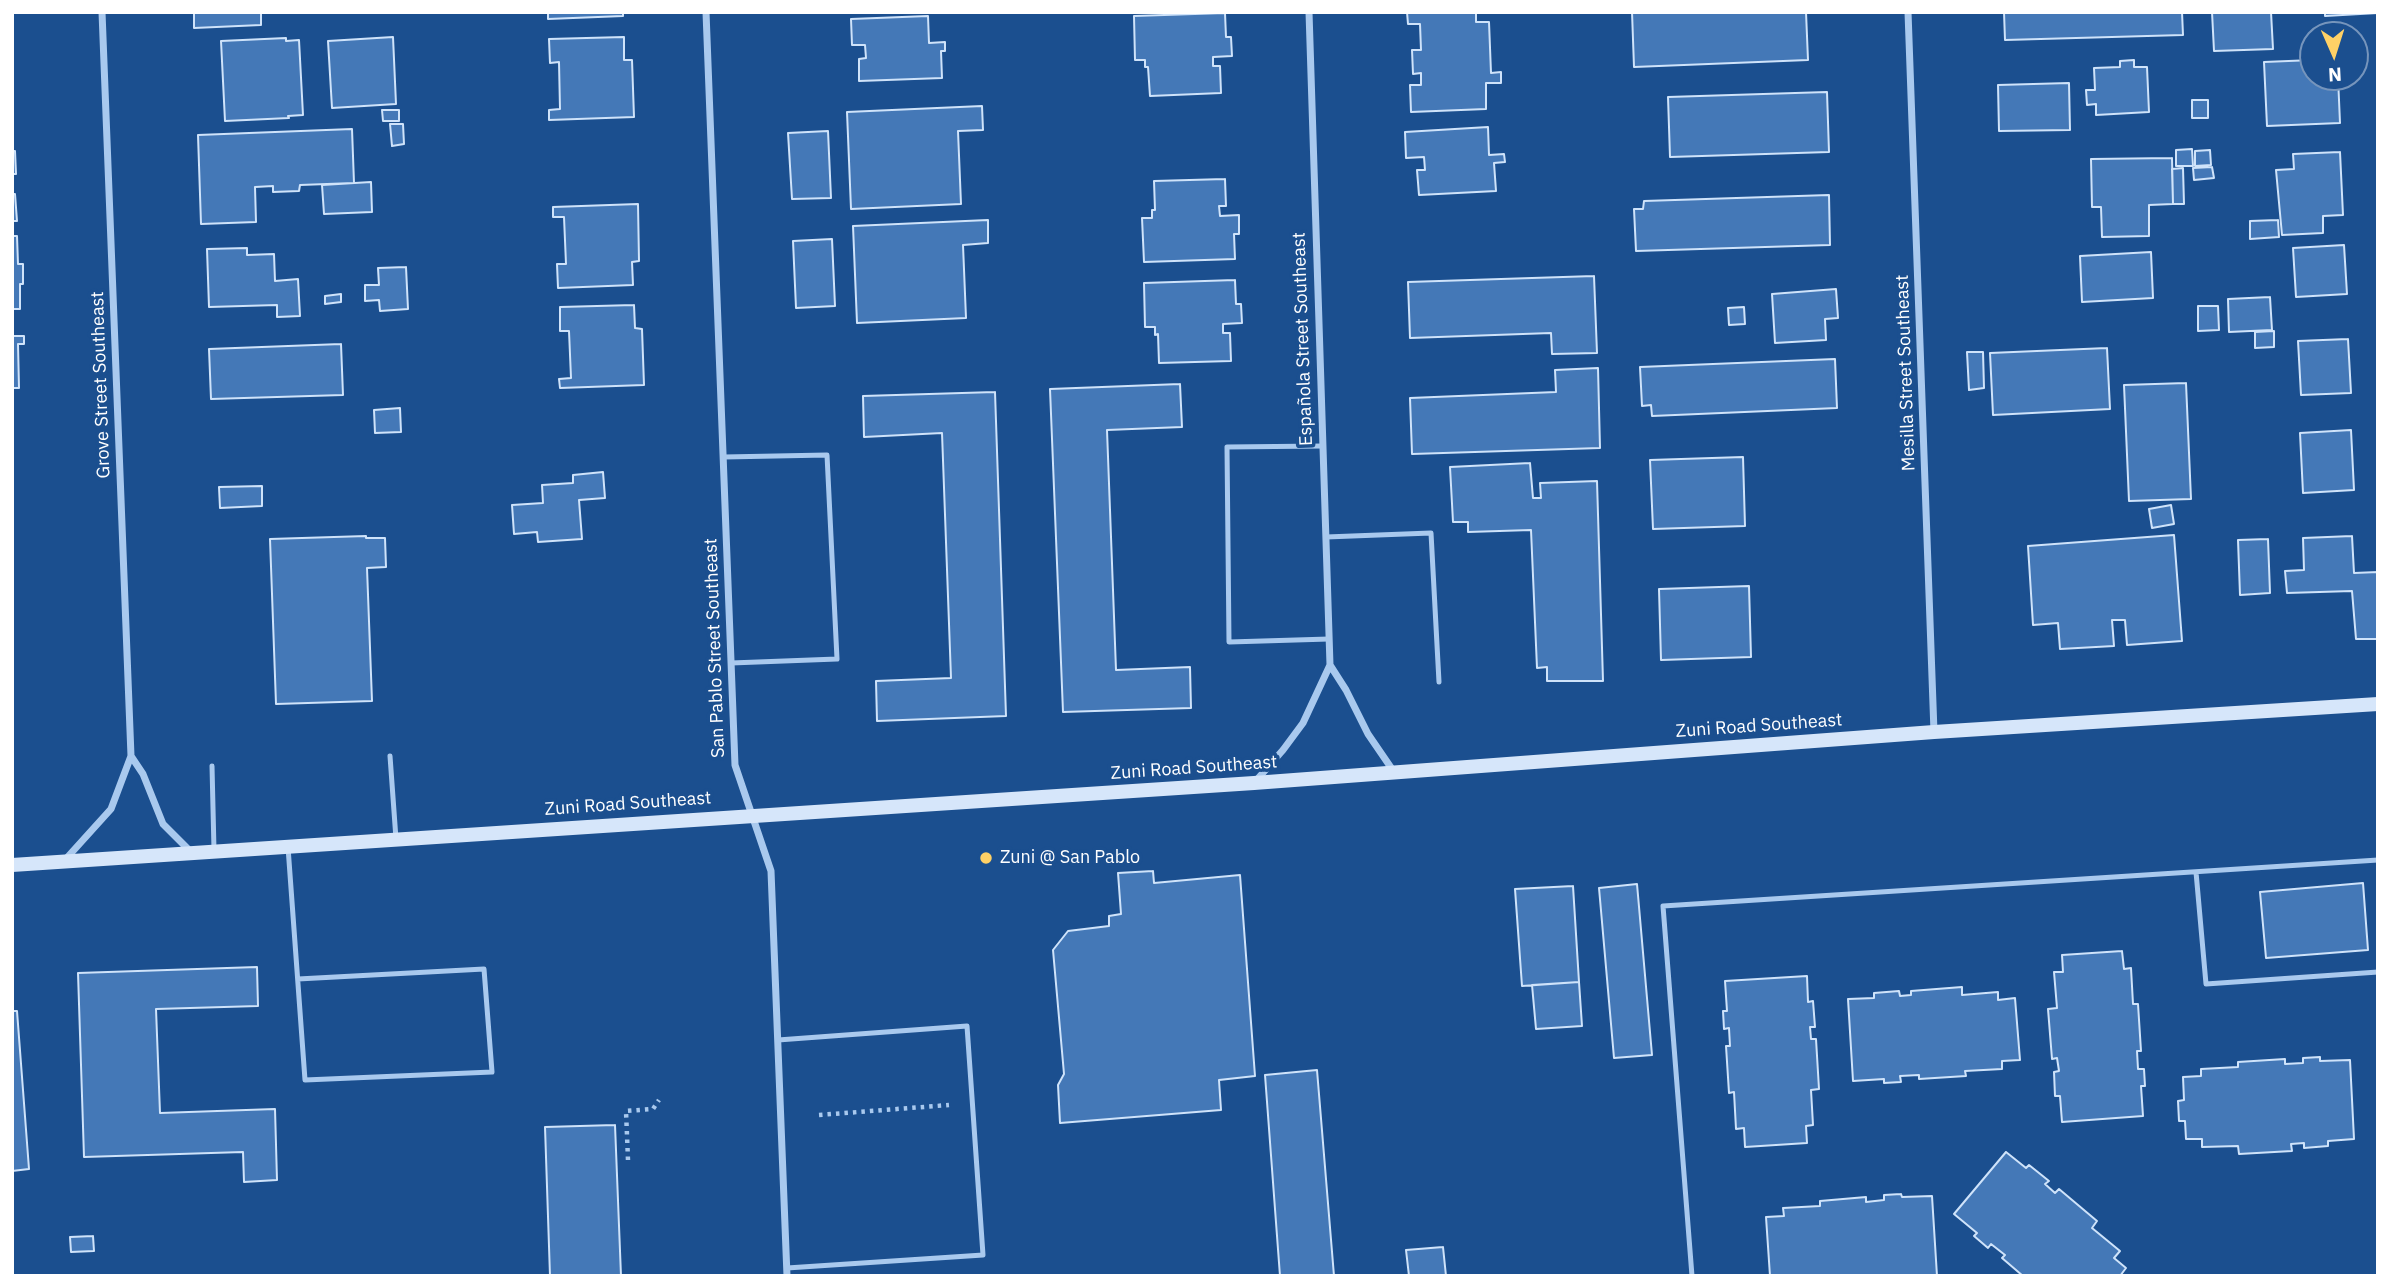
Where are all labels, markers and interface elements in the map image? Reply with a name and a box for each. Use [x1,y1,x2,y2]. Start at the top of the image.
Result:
north arrow [2299,21,2369,91]
text: N [2328,63,2343,87]
street label: Española Street Southeast [1288,232,1318,446]
street label: Mesilla Street Southeast [1892,274,1920,472]
street label: Grove Street Southeast [87,291,115,479]
street label: San Pablo Street Southeast [700,538,730,758]
street label: Zuni Road Southeast [1675,709,1843,743]
street label: Zuni Road Southeast [1110,751,1278,785]
street label: Zuni Road Southeast [544,787,712,821]
place label: Zuni @ San Pablo [1000,847,1140,869]
marker: Zuni @ San Pablo [978,850,994,866]

